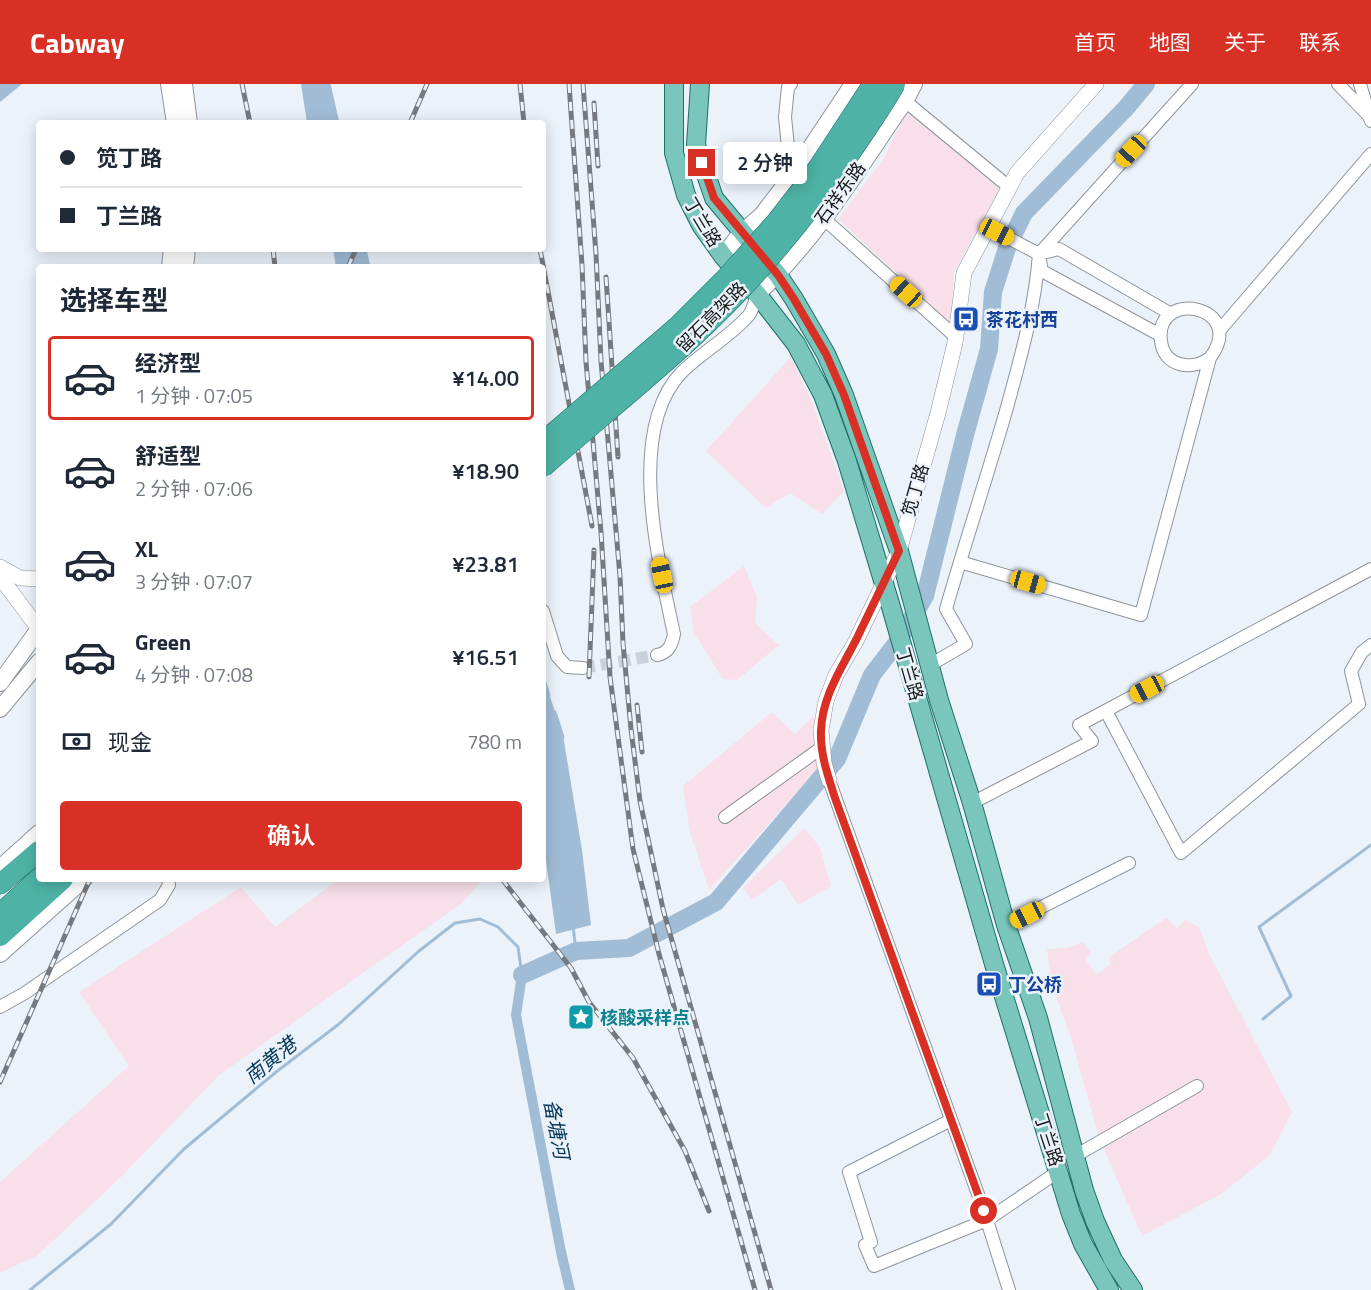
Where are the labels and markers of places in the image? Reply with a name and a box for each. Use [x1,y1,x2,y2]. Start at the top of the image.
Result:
bus stop icon: 茶花村西 [951,304,981,334]
place label: 茶花村西 [986,306,1058,333]
bus stop icon: 丁公桥 [974,969,1004,999]
place label: 丁公桥 [1008,971,1062,998]
place icon: 核酸采样点 [566,1002,596,1032]
place label: 核酸采样点 [600,1004,690,1031]

